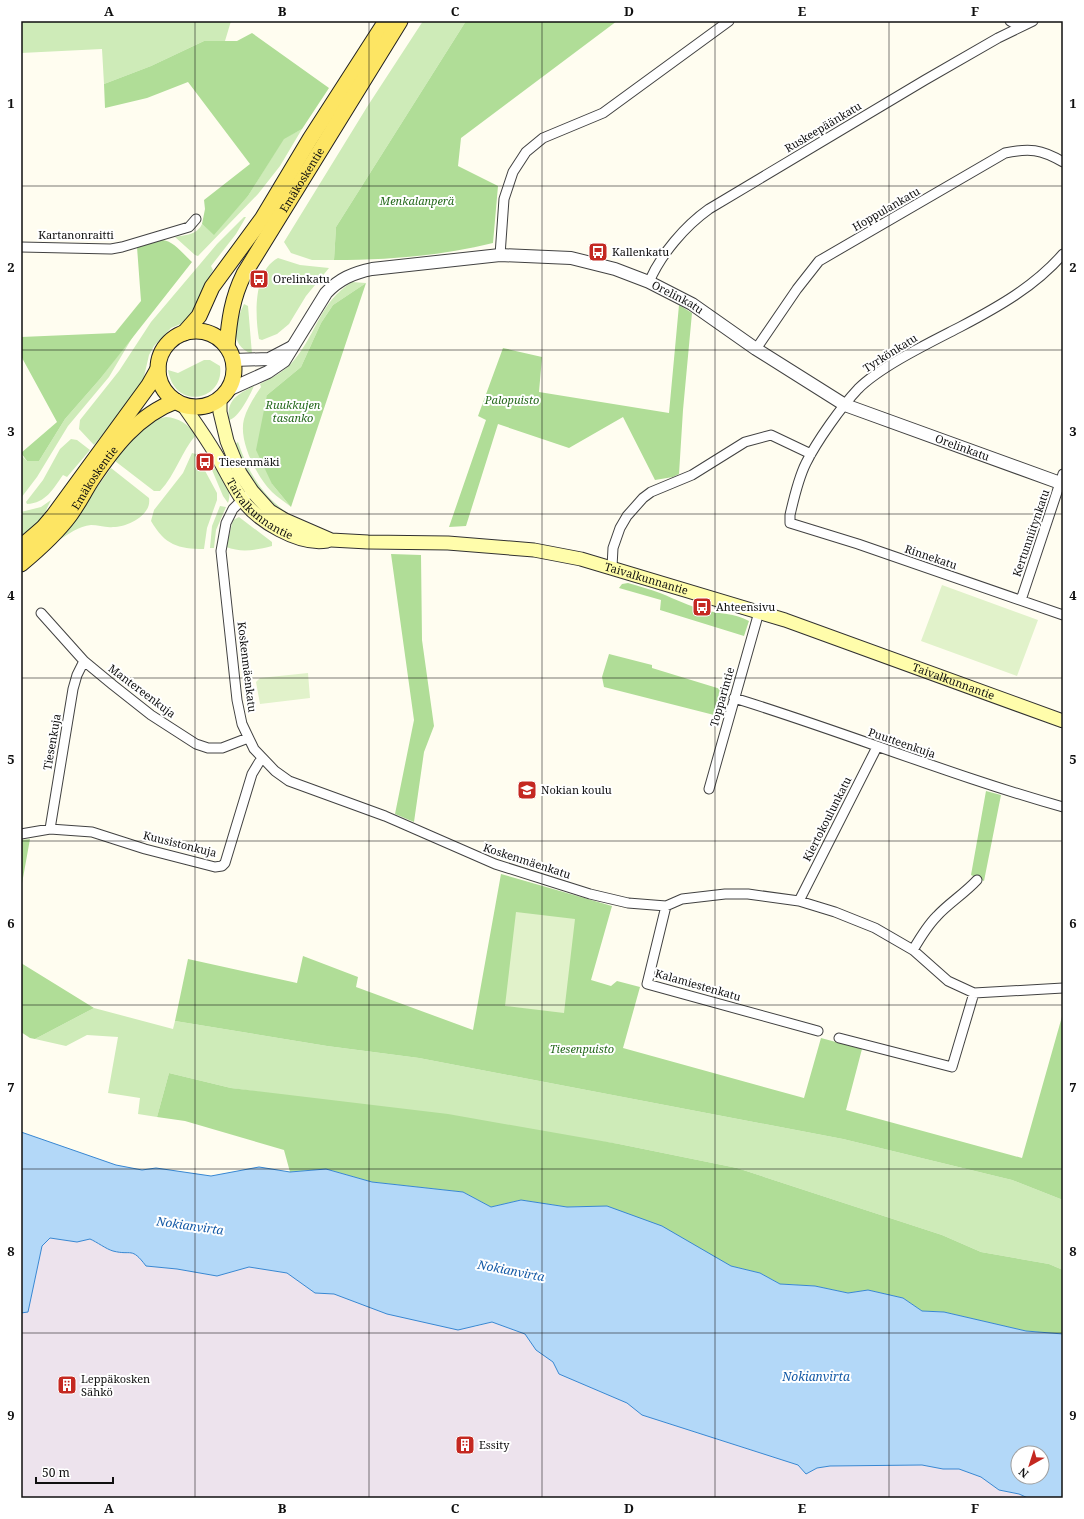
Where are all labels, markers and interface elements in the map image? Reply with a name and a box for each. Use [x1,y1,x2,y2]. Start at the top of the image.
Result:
text: A [104,2,114,20]
text: B [278,2,287,20]
text: C [451,2,460,20]
text: D [624,2,634,20]
text: E [798,2,807,20]
text: F [971,2,979,20]
text: 1 [7,94,15,112]
text: 1 [1069,94,1077,112]
street label: Ruskeepäänkatu [782,98,864,155]
street label: Emäkoskentie [276,144,327,215]
street label: Hoppulankatu [849,183,922,234]
park label: Menkalanperä [379,193,455,208]
street label: Kartanonraitti [38,227,114,242]
bus stop icon: Kallenkatu [587,241,609,263]
place label: Kallenkatu [612,244,669,259]
text: 2 [7,258,15,276]
text: 2 [1069,258,1077,276]
bus stop icon: Orelinkatu [248,268,270,290]
place label: Orelinkatu [273,271,330,286]
street label: Orelinkatu [649,277,707,317]
street label: Tyrkönkatu [860,330,920,375]
park label: Palopuisto [484,392,539,407]
park label: Ruukkujen tasanko [265,397,321,425]
text: 3 [7,422,15,440]
text: 3 [1069,422,1077,440]
street label: Orelinkatu [933,430,992,464]
street label: Emäkoskentie [68,442,121,512]
bus stop icon: Tiesenmäki [194,451,216,473]
place label: Tiesenmäki [219,454,280,469]
street label: Taivalkunnantie [224,475,295,542]
street label: Kertunniitynkatu [1009,487,1052,578]
street label: Rinnekatu [903,541,959,572]
street label: Taivalkunnantie [603,559,690,598]
text: 4 [7,586,15,604]
text: 4 [1069,586,1077,604]
bus stop icon: Ahteensivu [691,596,713,618]
place label: Ahteensivu [716,599,775,614]
street label: Koskenmäenkatu [235,621,260,713]
street label: Taivalkunnantie [911,659,997,703]
street label: Mantereenkuja [106,660,179,721]
street label: Topparintie [706,665,737,728]
street label: Tiesenkuja [39,713,64,771]
street label: Puutteenkuja [867,724,938,761]
text: 5 [7,750,15,768]
text: 5 [1069,750,1077,768]
street label: Kiertokoulunkatu [799,774,854,864]
school or university icon: Nokian koulu [516,779,538,801]
place label: Nokian koulu [541,782,612,797]
street label: Kuusistonkuja [142,827,218,860]
street label: Koskenmäenkatu [482,839,573,882]
text: 6 [7,914,15,932]
text: 6 [1069,914,1077,932]
street label: Kalamiestenkatu [653,965,743,1004]
park label: Tiesenpuisto [550,1041,614,1056]
text: 7 [7,1078,15,1096]
text: 7 [1069,1078,1077,1096]
water label: Nokianvirta [154,1212,225,1239]
text: 8 [7,1242,15,1260]
text: 8 [1069,1242,1077,1260]
water label: Nokianvirta [475,1256,546,1285]
water label: Nokianvirta [781,1368,850,1385]
place label: Leppäkosken Sähkö [81,1371,150,1399]
building icon: Leppäkosken Sähkö [56,1374,78,1396]
text: 9 [7,1406,15,1424]
text: 9 [1069,1406,1077,1424]
building icon: Essity [454,1434,476,1456]
place label: Essity [479,1437,510,1452]
north arrow [1010,1445,1050,1485]
scale bar [36,1459,113,1485]
text: 50 m [42,1464,70,1481]
text: N [1015,1464,1031,1482]
text: A [104,1499,114,1517]
text: B [278,1499,287,1517]
text: C [451,1499,460,1517]
text: D [624,1499,634,1517]
text: E [798,1499,807,1517]
text: F [971,1499,979,1517]

